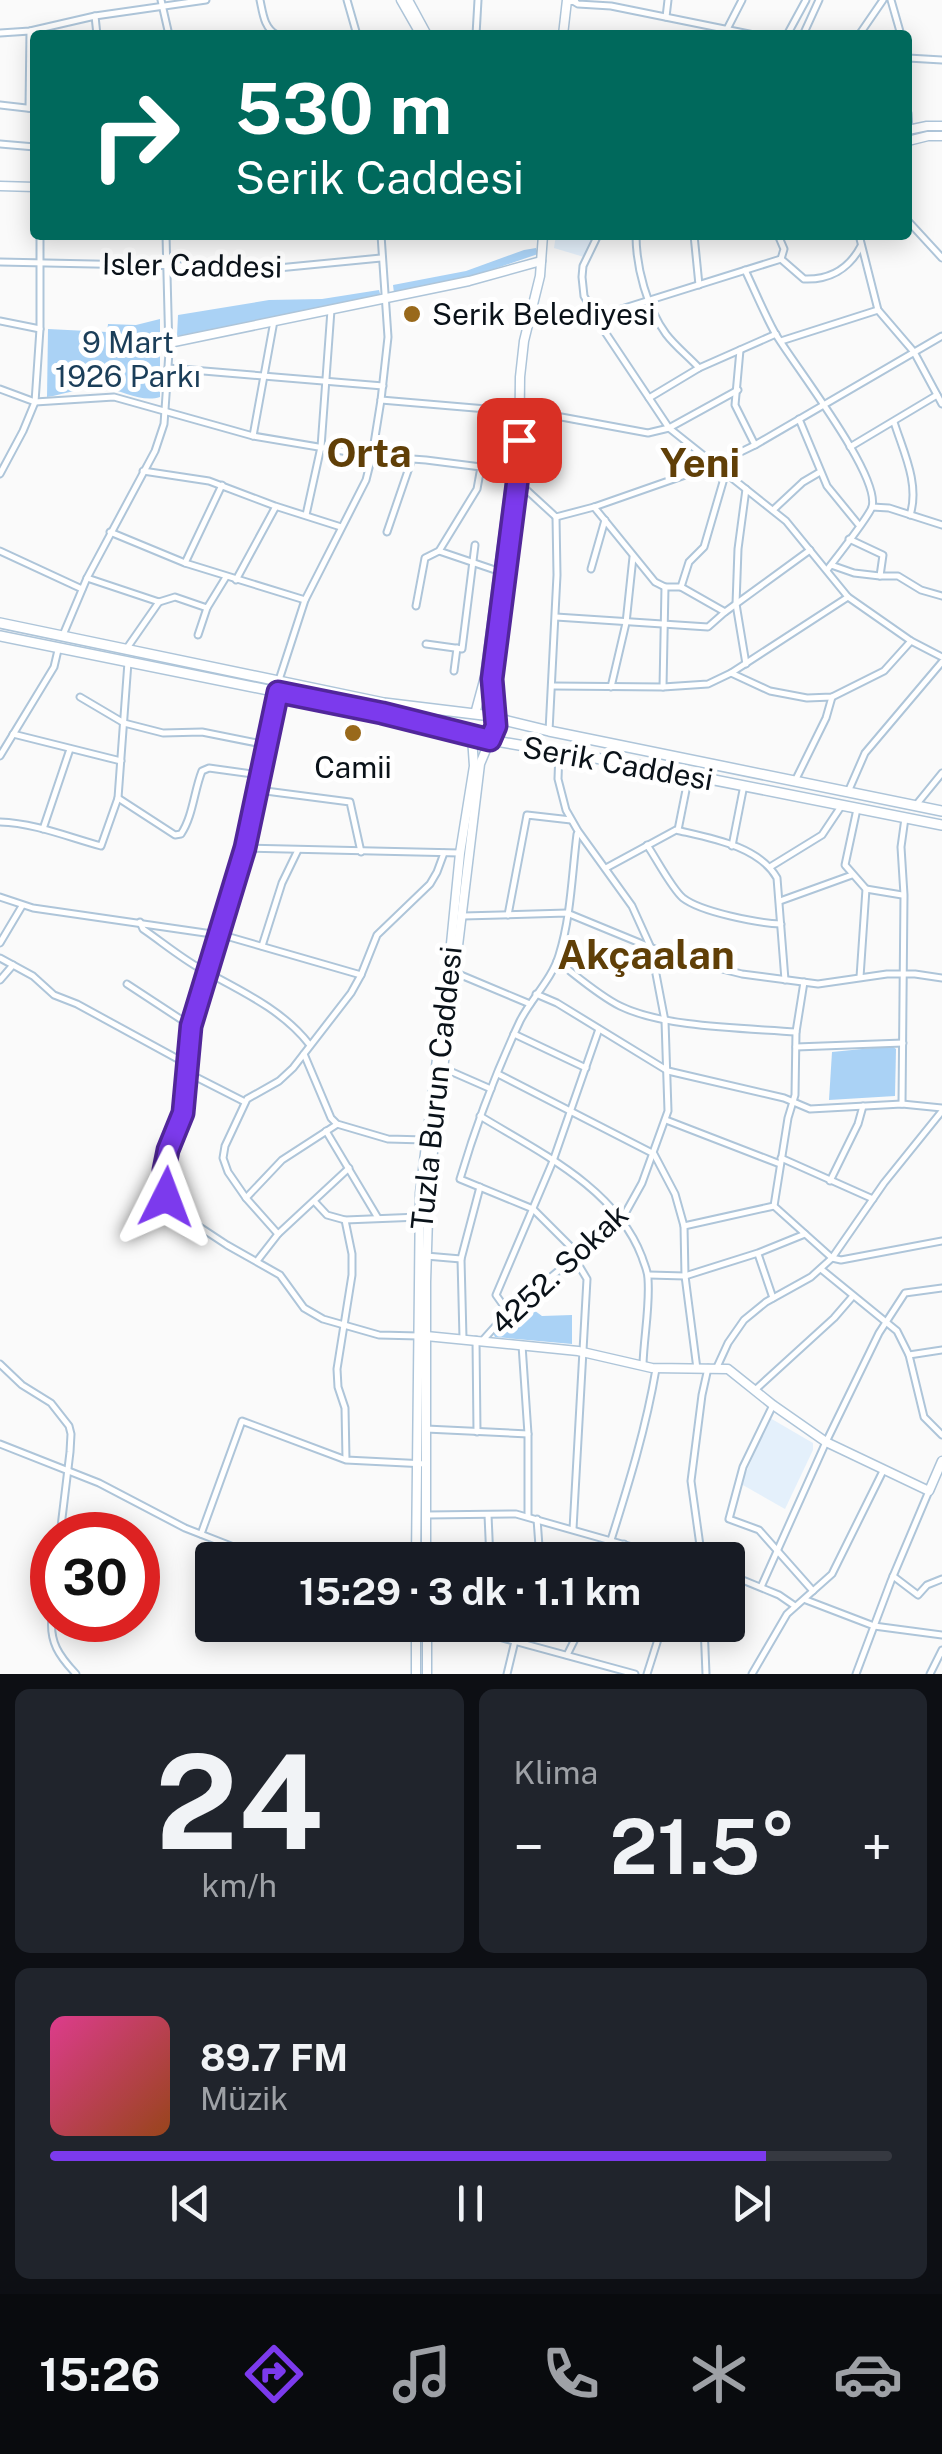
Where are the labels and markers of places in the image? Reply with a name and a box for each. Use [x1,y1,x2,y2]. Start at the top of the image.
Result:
place label: Serik Belediyesi [432,296,655,332]
marker: Serik Belediyesi [401,303,423,325]
pin [477,398,562,483]
marker: Camii [342,722,364,744]
place label: Camii [314,749,392,785]

